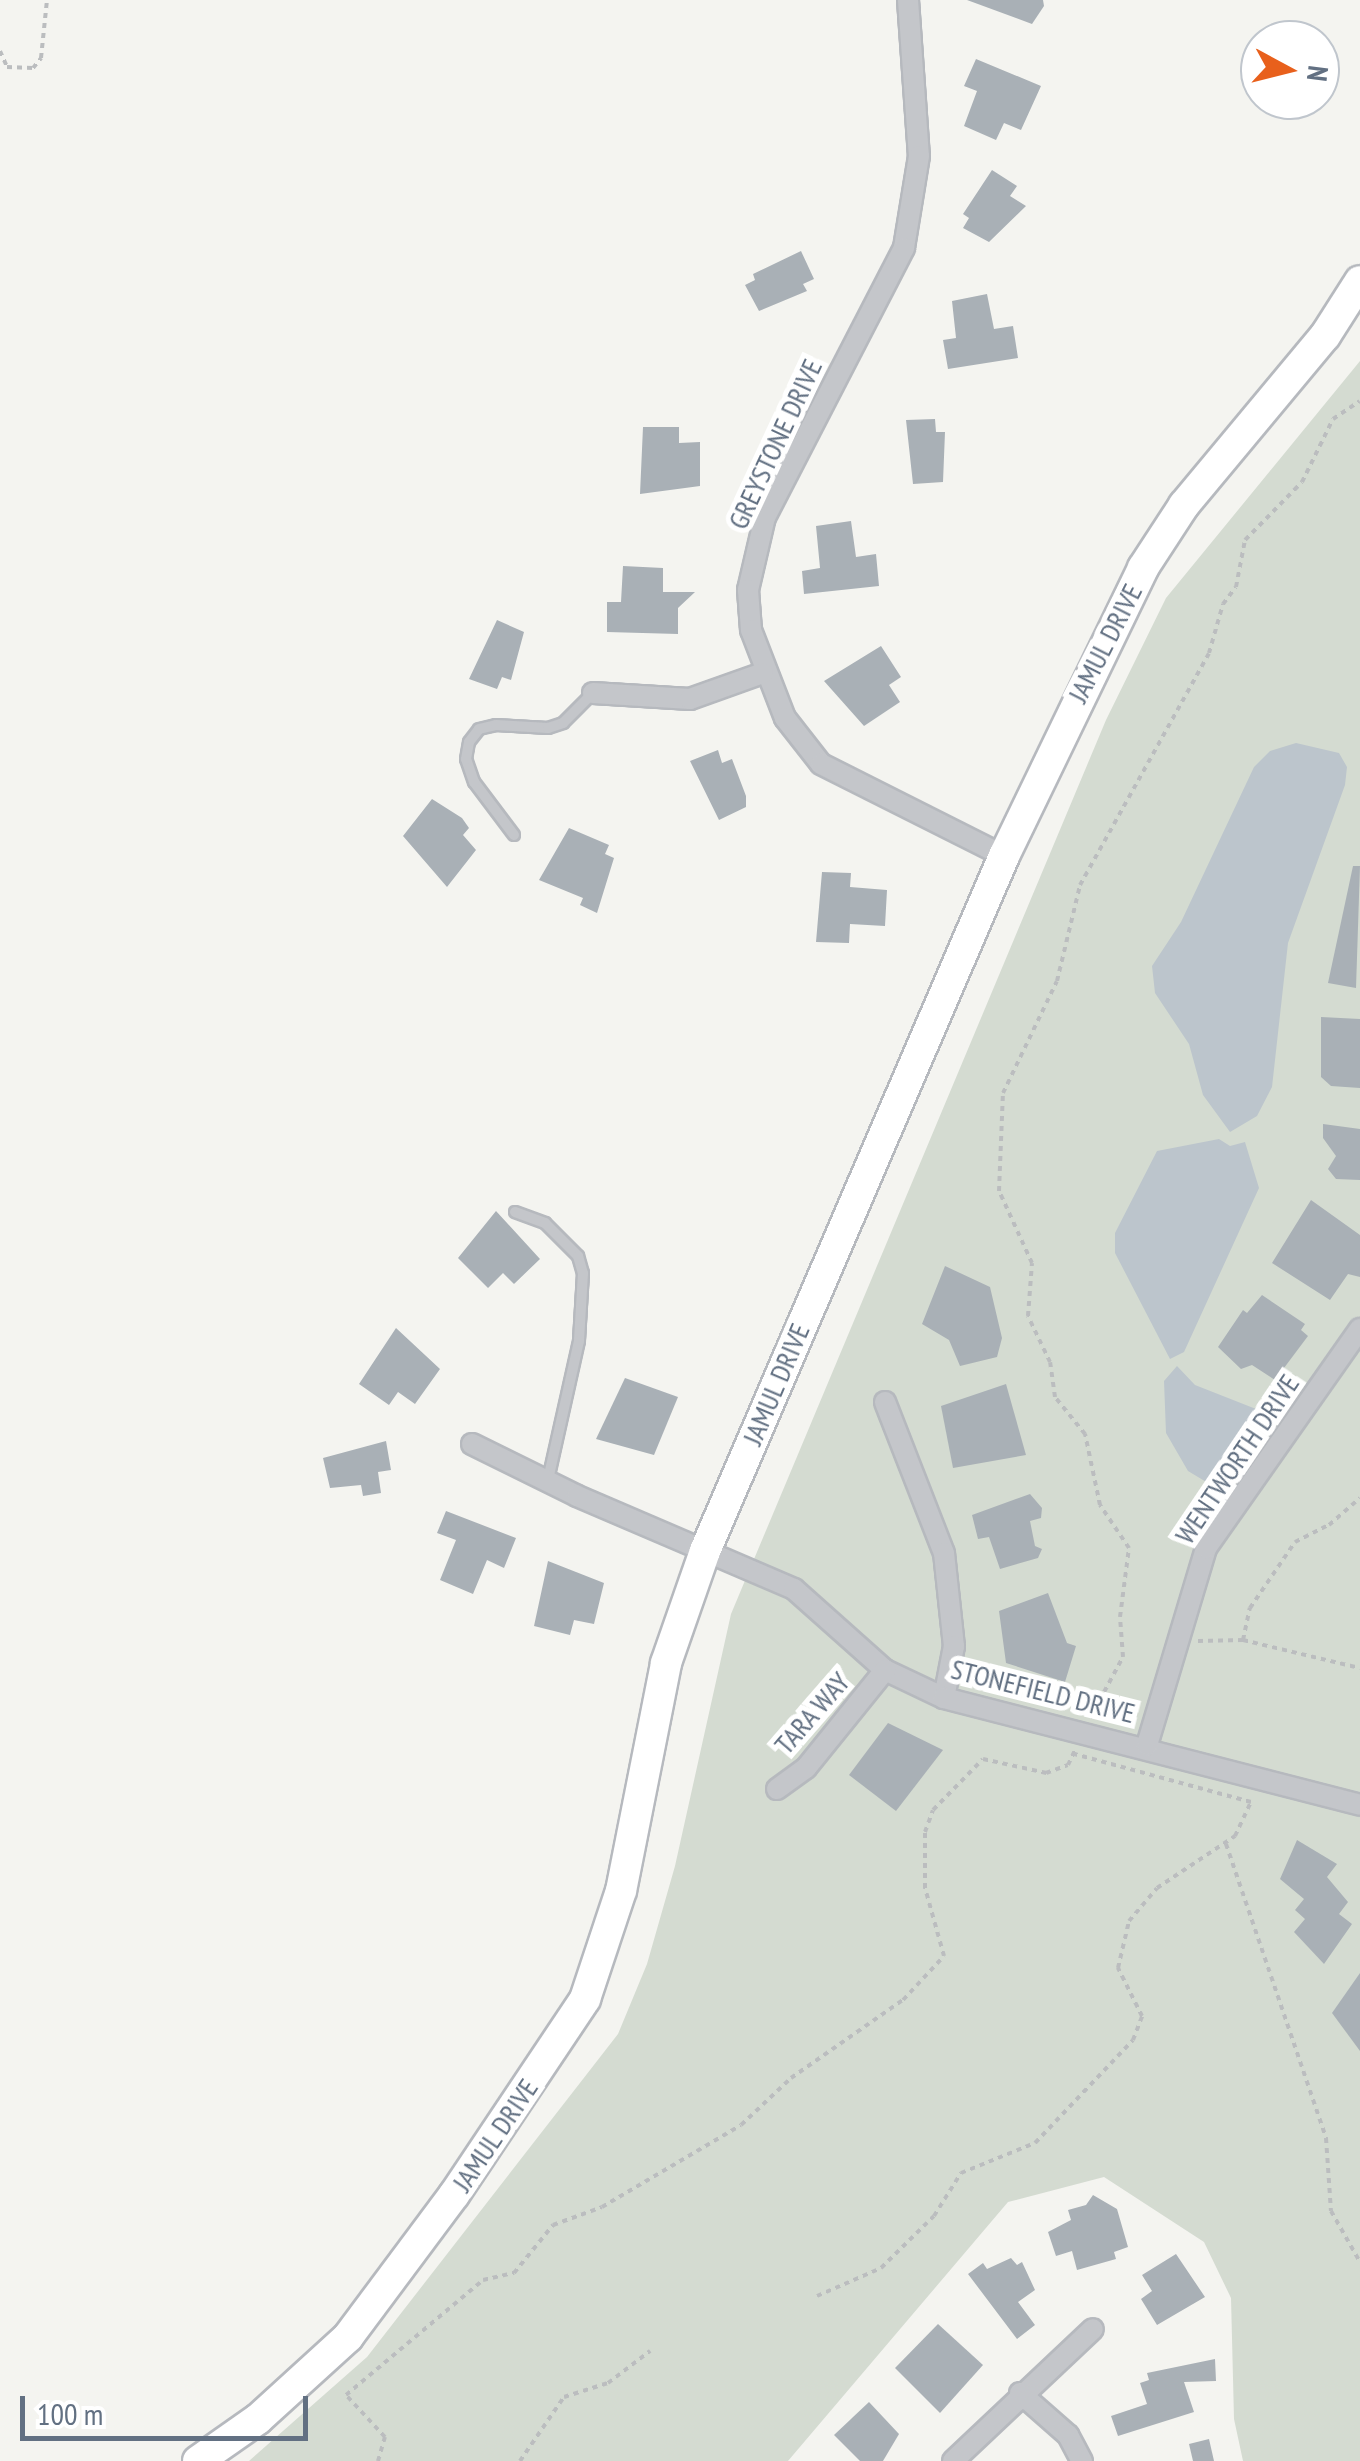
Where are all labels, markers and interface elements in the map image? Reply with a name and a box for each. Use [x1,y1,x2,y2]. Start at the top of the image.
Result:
north arrow [1240,20,1340,120]
text: N [1299,64,1338,83]
street label: GREYSTONE DRIVE [721,354,829,534]
street label: JAMUL DRIVE [1061,578,1149,708]
street label: JAMUL DRIVE [735,1318,817,1450]
street label: WENTWORTH DRIVE [1168,1368,1306,1550]
street label: STONEFIELD DRIVE [948,1652,1138,1730]
street label: TARA WAY [767,1665,857,1761]
street label: JAMUL DRIVE [445,2072,545,2198]
scale bar [25,2376,312,2438]
text: 100 m [37,2394,103,2433]

